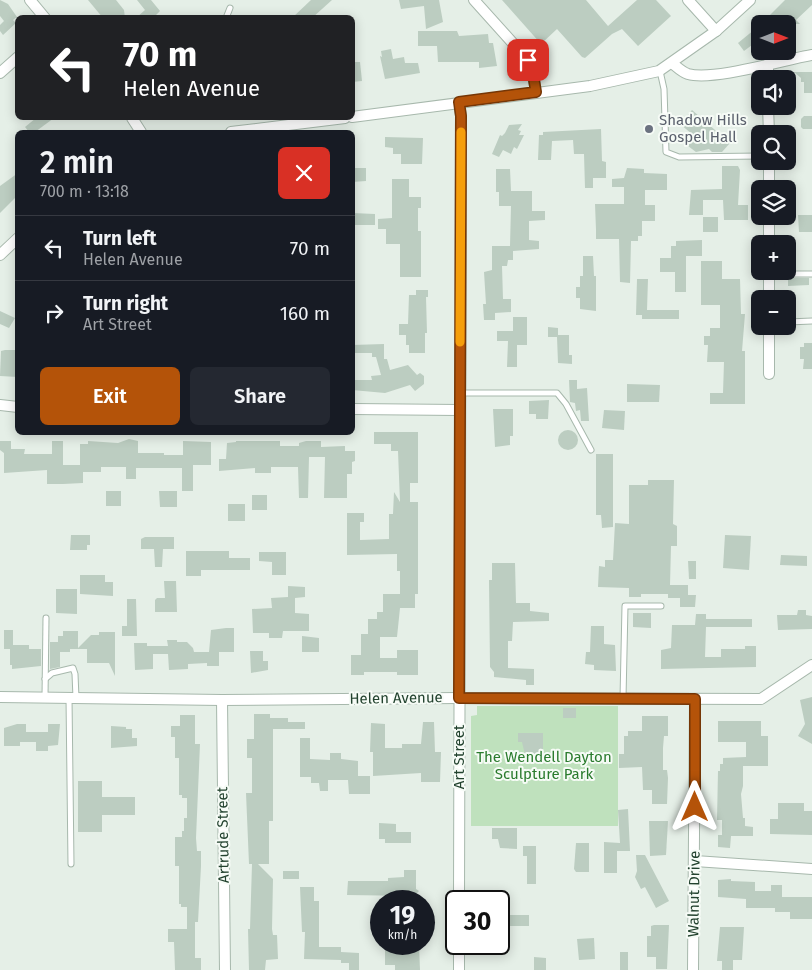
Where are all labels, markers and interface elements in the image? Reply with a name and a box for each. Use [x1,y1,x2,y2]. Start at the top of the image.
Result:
north arrow [751,15,796,60]
map controls [751,15,796,335]
text: 70 m [123,33,197,75]
icon: left [40,35,105,100]
pin [507,39,549,81]
icon: arrive [514,46,542,74]
button: sound [751,70,796,115]
text: Helen Avenue [123,75,260,102]
place label: Shadow Hills Gospel Hall [659,111,747,146]
marker: Shadow Hills Gospel Hall [643,123,655,135]
button: search [751,125,796,170]
text: 2 min [40,145,114,181]
button: close [278,147,330,199]
button: layers [751,180,796,225]
text: 700 m · 13:18 [40,182,129,201]
text: Turn left [83,227,157,250]
icon: left [40,234,68,262]
button: + [751,235,796,280]
text: 70 m [290,237,330,260]
text: Helen Avenue [83,250,183,269]
button: − [751,290,796,335]
text: Turn right [83,292,168,315]
icon: right [40,299,68,327]
text: 160 m [280,302,330,325]
text: Art Street [83,315,152,334]
button: Exit [40,367,180,425]
button: Share [190,367,330,425]
street label: Helen Avenue [349,688,443,708]
street label: Art Street [450,724,468,789]
park label: The Wendell Dayton Sculpture Park [476,748,612,783]
position arrow [668,780,720,832]
street label: Artrude Street [213,786,233,883]
street label: Walnut Drive [684,851,704,937]
speed limit sign: 30 [445,890,510,955]
text: 19 [390,901,415,931]
text: km/h [388,928,417,942]

